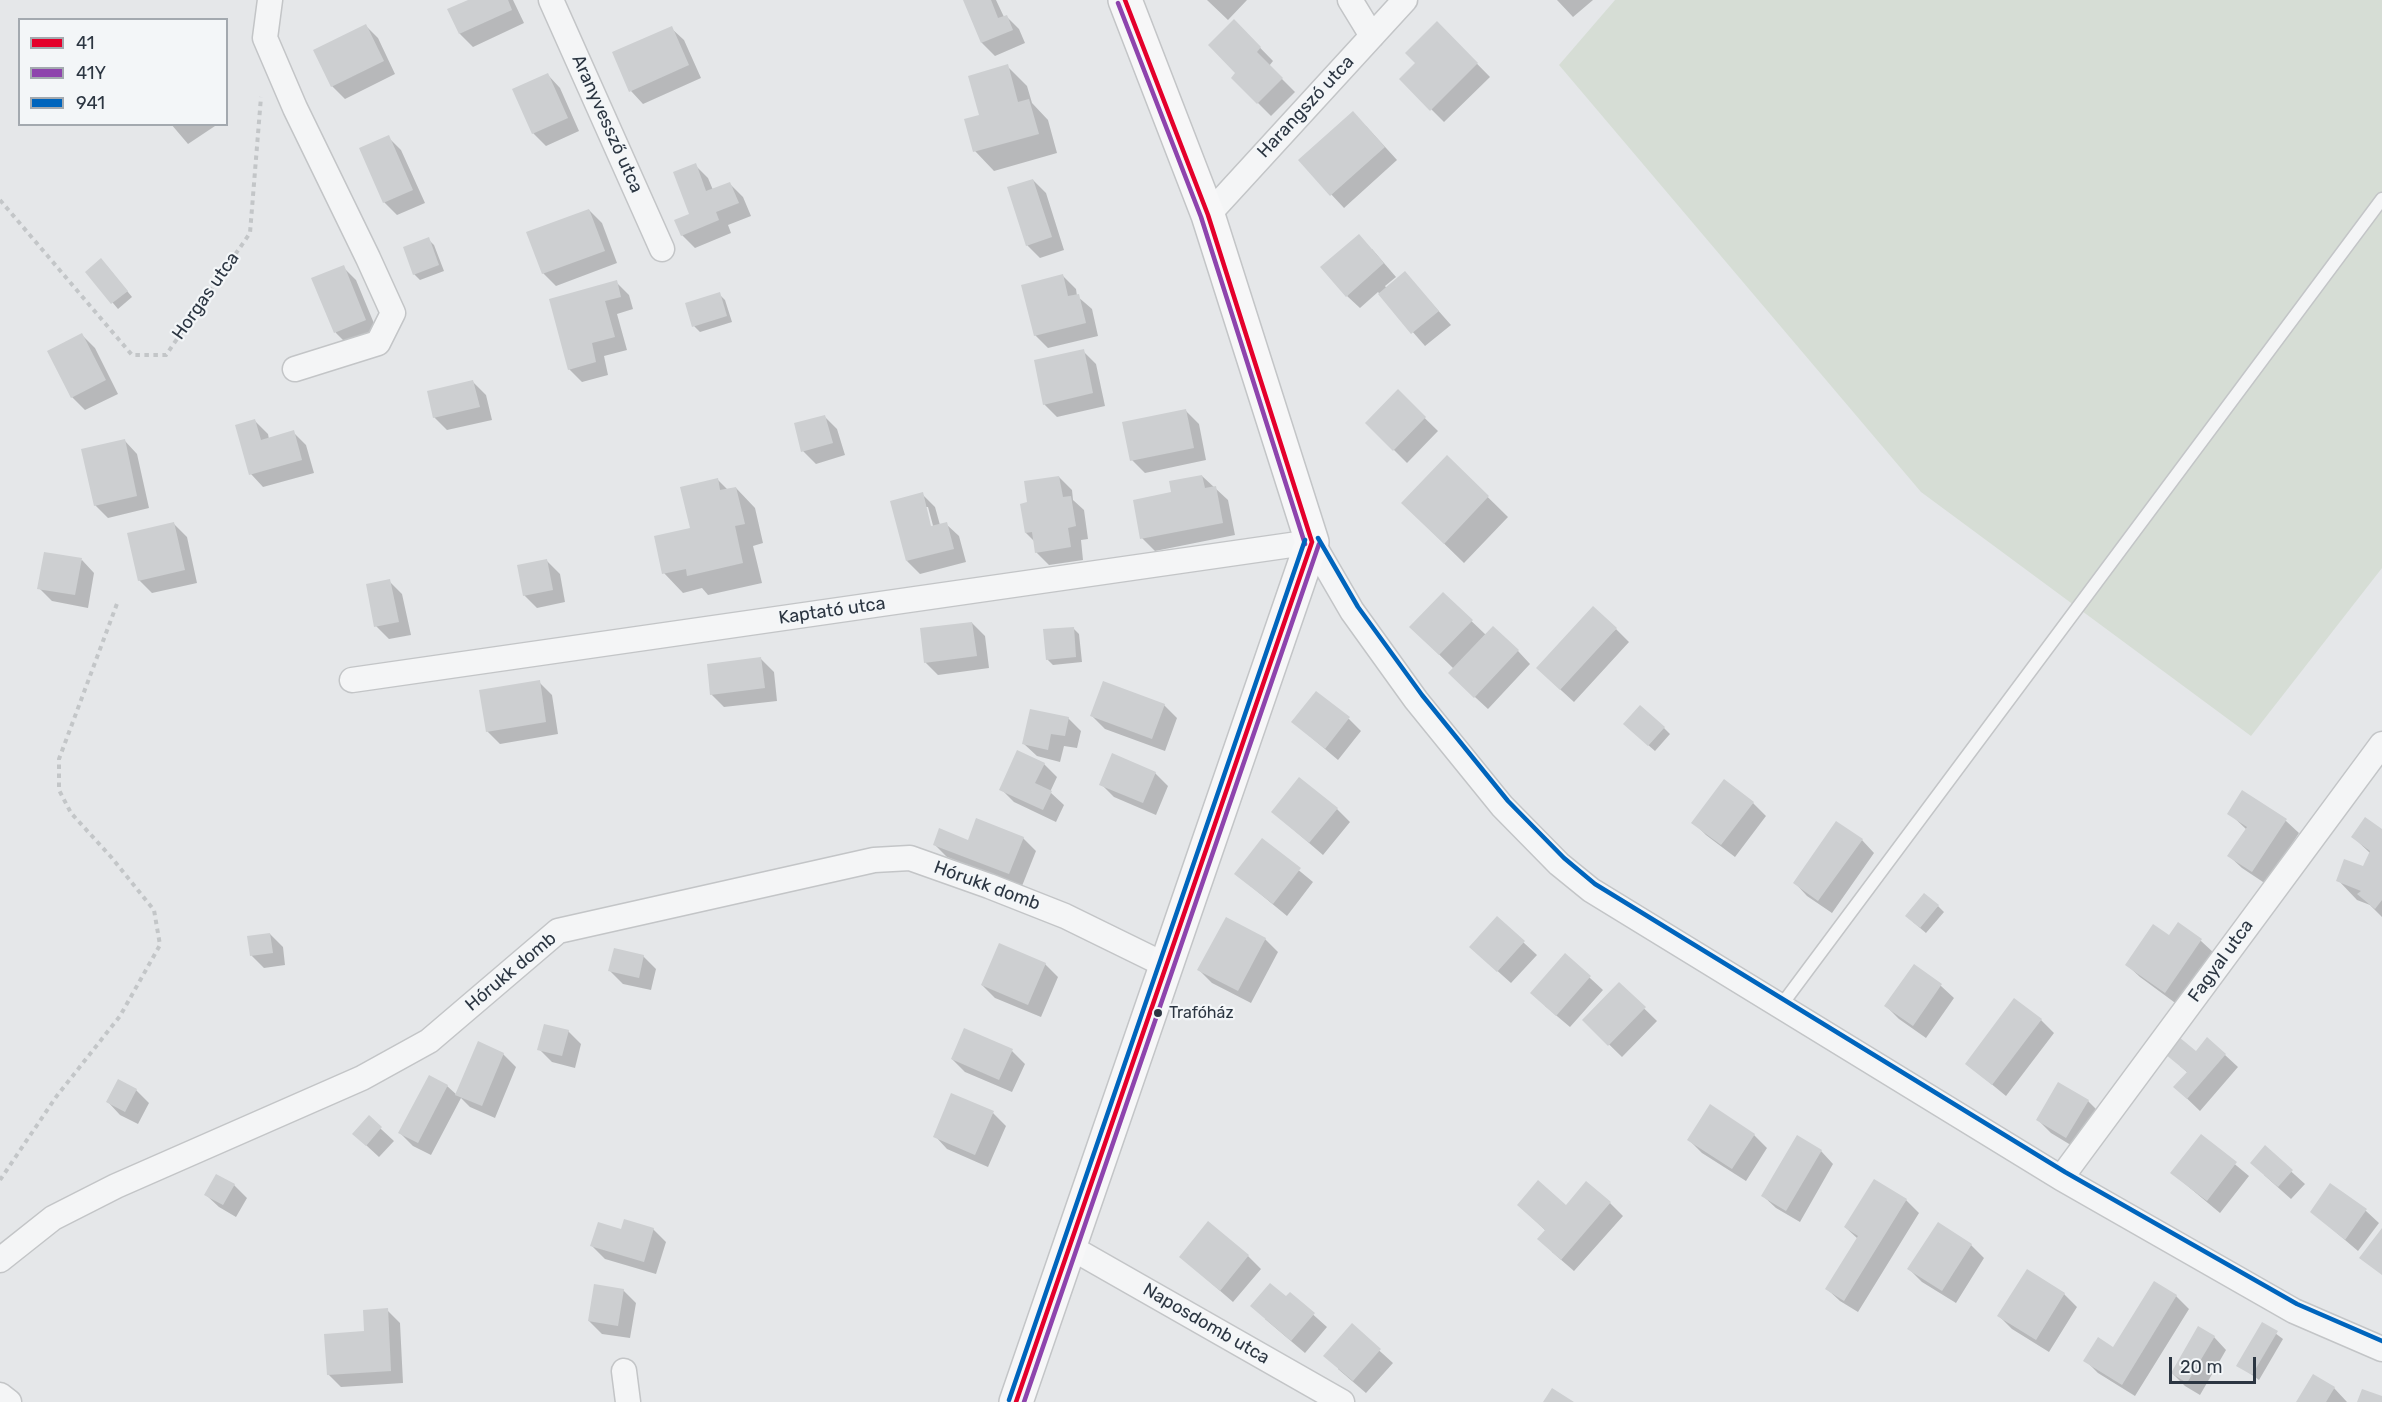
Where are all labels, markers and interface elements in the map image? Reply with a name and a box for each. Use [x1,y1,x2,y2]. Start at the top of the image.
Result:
legend [18,18,228,126]
text: 41 [76,32,95,54]
street label: Harangszó utca [1253,51,1359,163]
street label: Aranyvessző utca [567,52,647,196]
text: 41Y [76,62,106,84]
text: 941 [76,92,105,114]
street label: Horgas utca [168,248,244,344]
street label: Kaptató utca [777,593,887,629]
street label: Hórukk domb [931,857,1043,915]
street label: Fagyal utca [2184,916,2258,1006]
street label: Hórukk domb [461,928,561,1016]
place label: Trafóház [1169,1003,1234,1023]
marker: Trafóház [1152,1007,1164,1019]
street label: Naposdomb utca [1139,1279,1273,1369]
scale bar [2172,1345,2259,1383]
text: 20 m [2180,1356,2222,1378]

